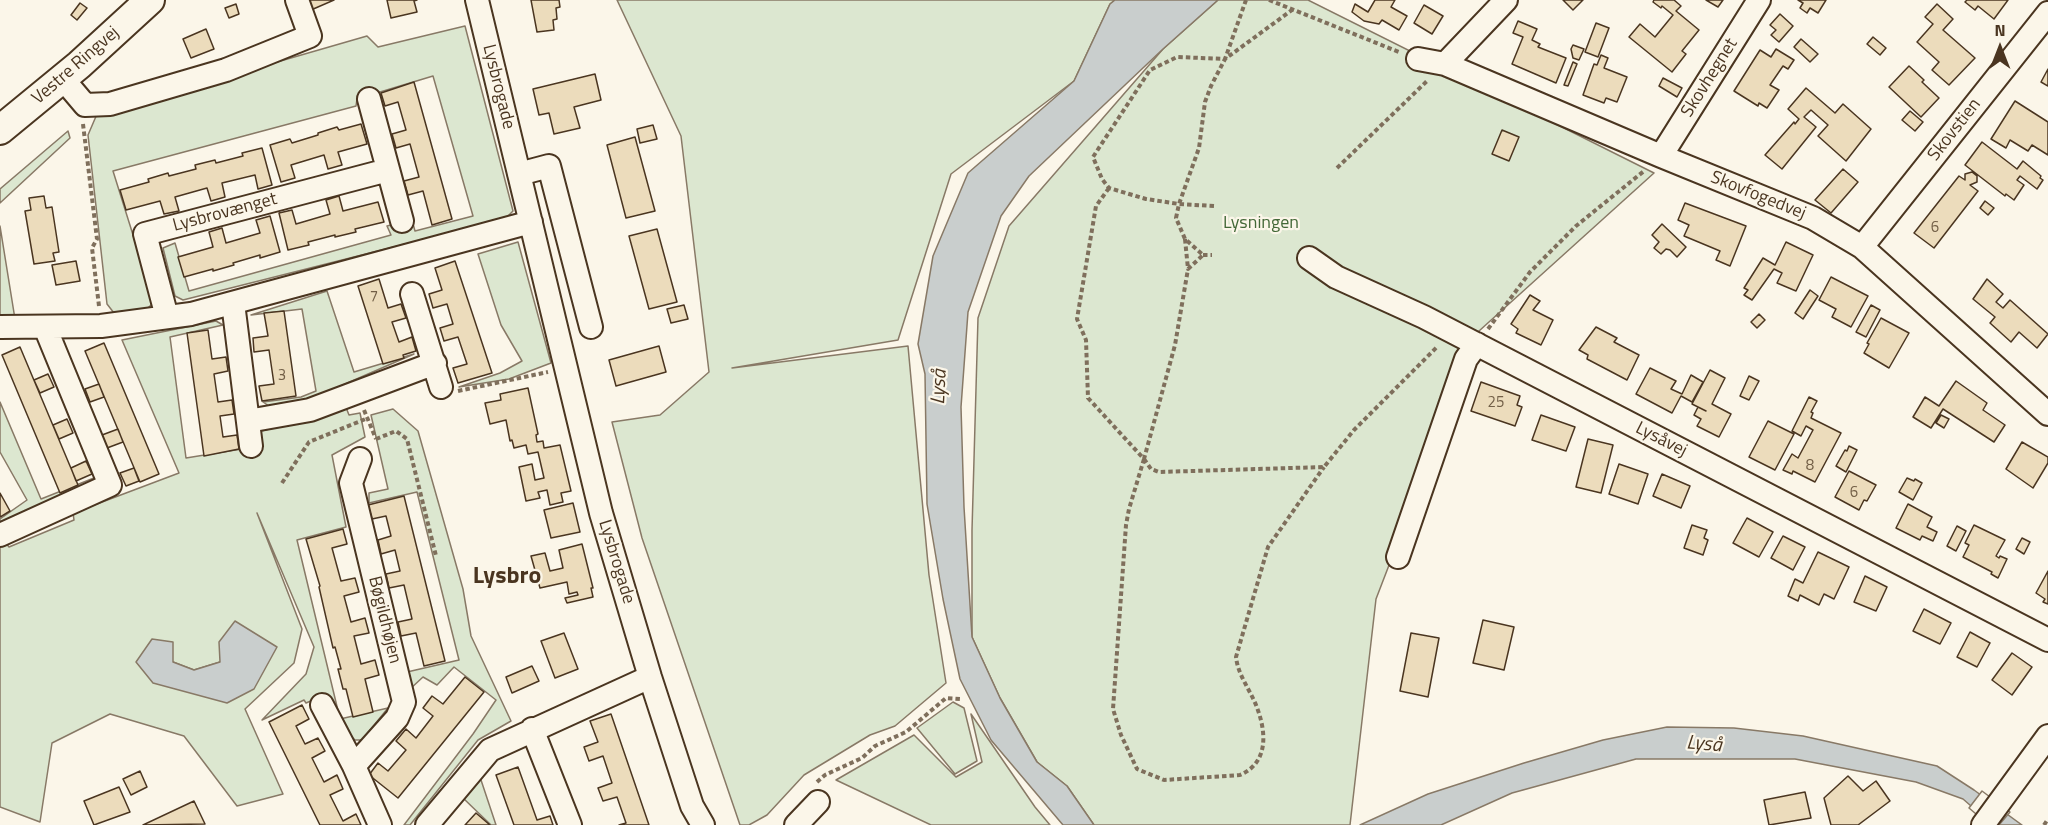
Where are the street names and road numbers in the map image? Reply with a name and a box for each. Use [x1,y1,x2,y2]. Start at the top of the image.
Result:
street label: Vestre Ringvej [28,22,124,110]
street label: Skovhegnet [1677,34,1743,122]
street label: Lysbrogade [477,42,519,132]
street label: Skovstien [1924,94,1986,166]
street label: Skovfogedvej [1707,167,1809,225]
street label: Lysbrovænget [171,189,279,237]
street label: Lysåvej [1632,418,1690,462]
street label: Lysbrogade [593,517,639,607]
street label: Bøgildhøjen [363,574,405,666]

